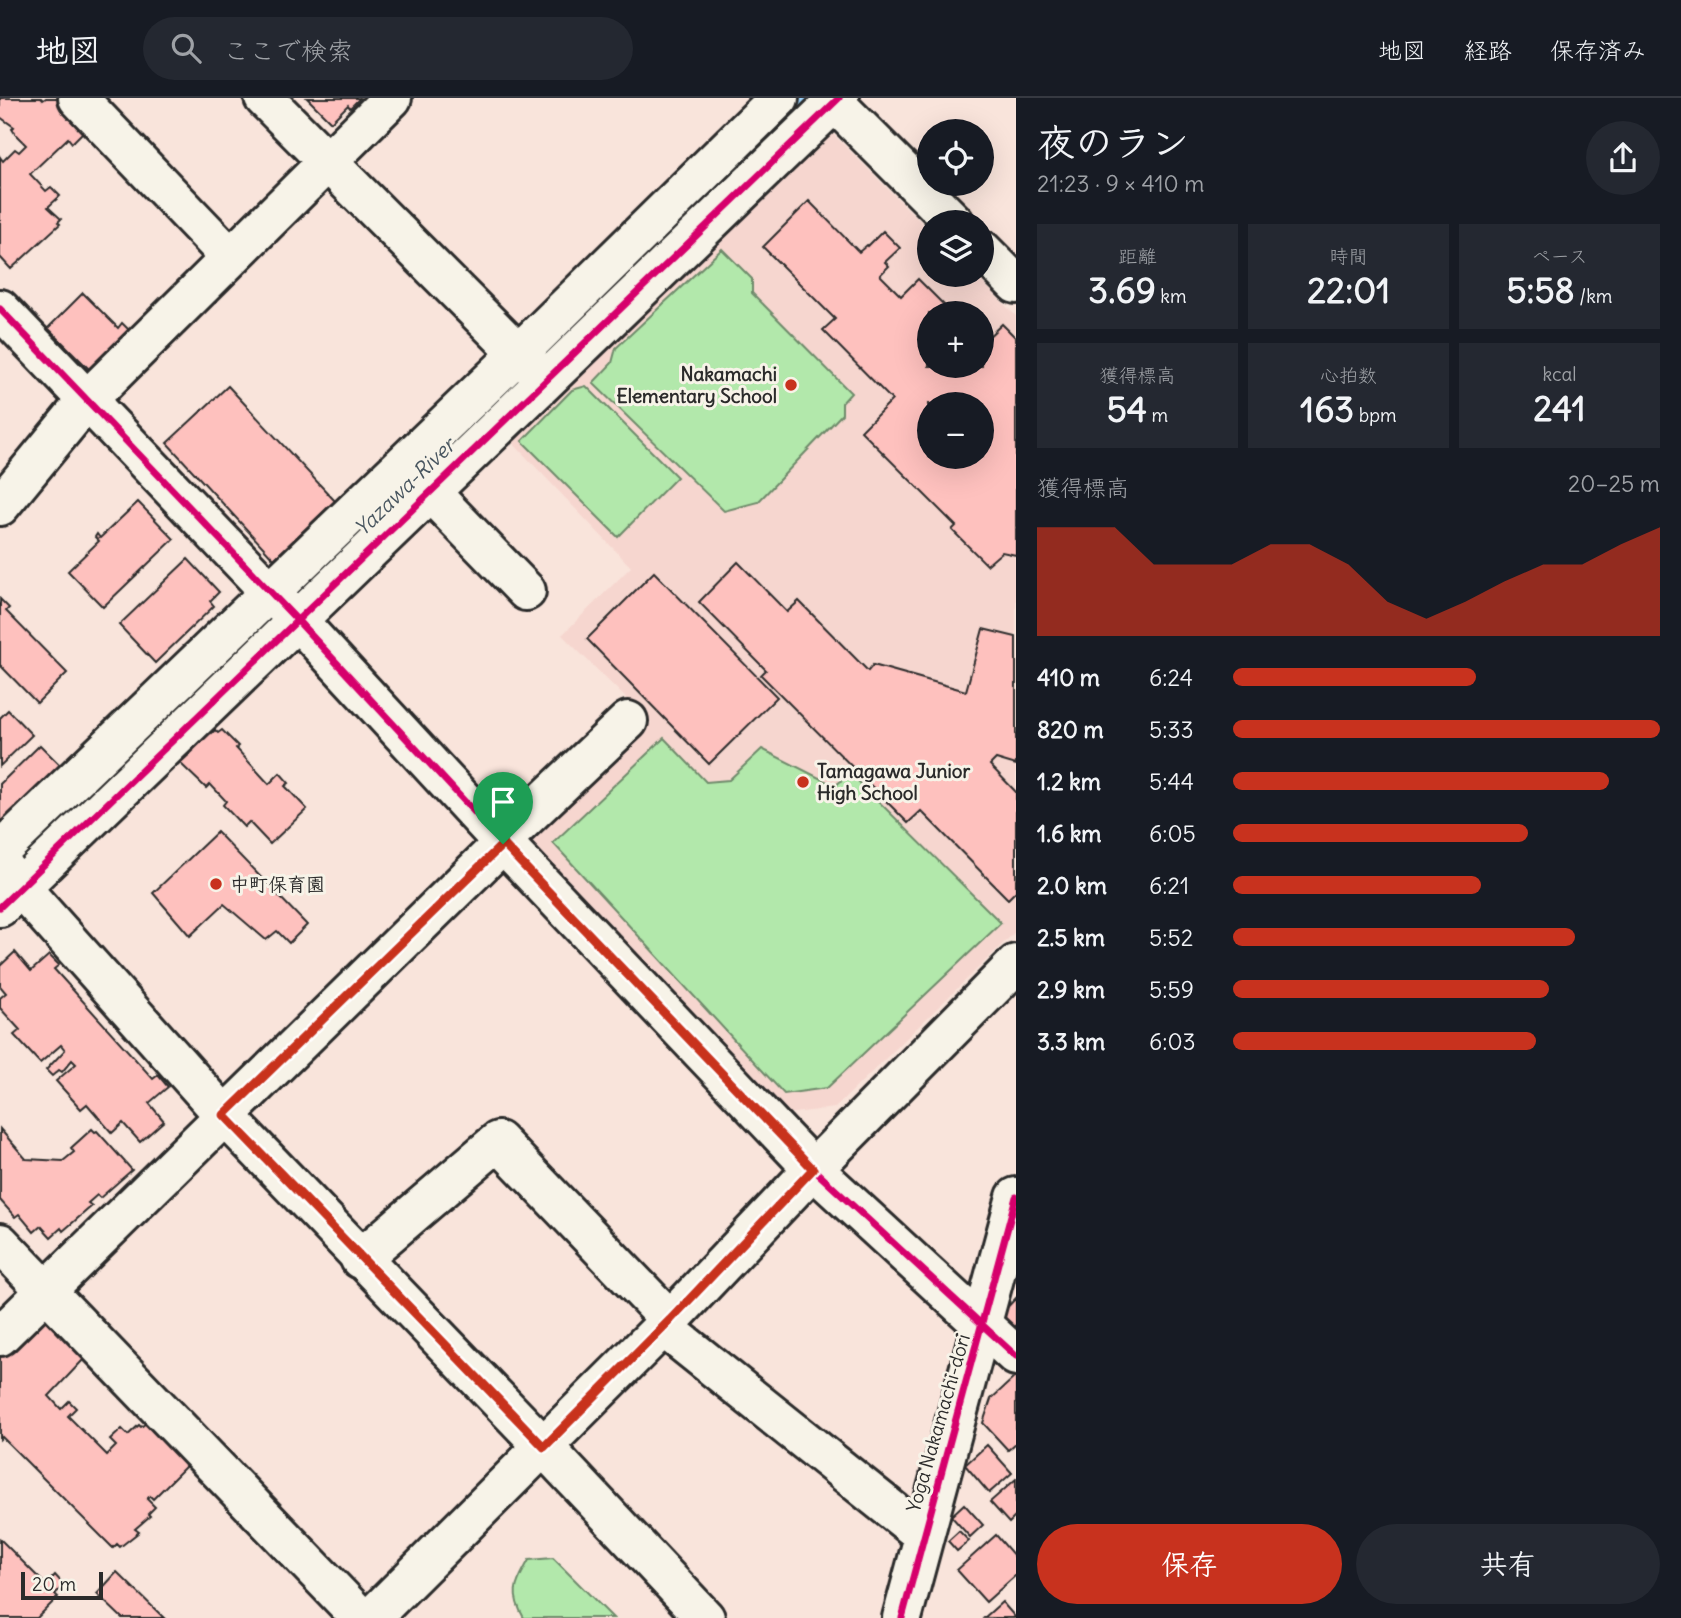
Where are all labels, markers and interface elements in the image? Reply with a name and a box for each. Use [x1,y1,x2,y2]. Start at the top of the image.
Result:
search box [143,17,633,80]
text: 地図 [35,29,101,71]
icon: search [167,29,205,67]
text: ここで検索 [223,34,353,67]
text: 地図 [1378,35,1426,65]
text: 経路 [1464,35,1512,65]
text: 保存済み [1550,35,1646,65]
map controls [917,119,994,469]
button: locate [917,119,994,196]
text: 夜のラン [1037,119,1189,166]
button: share [1586,121,1660,195]
text: 21:23 · 9 × 410 m [1037,169,1204,198]
button: layers [917,210,994,287]
text: 距離 [1118,244,1157,268]
text: 時間 [1329,244,1368,268]
text: ペース [1532,244,1587,268]
text: 3.69 [1088,268,1156,312]
text: 22:01 [1307,268,1390,312]
text: 5:58 [1506,268,1575,312]
text: km [1156,284,1187,308]
text: /km [1575,284,1613,308]
button: + [917,301,994,378]
place label: Nakamachi Elementary School [616,362,777,408]
text: kcal [1542,362,1577,386]
text: 獲得標高 [1099,363,1176,387]
text: 心拍数 [1320,363,1377,387]
marker: Nakamachi Elementary School [783,377,799,393]
text: 241 [1533,386,1586,430]
text: 54 [1107,387,1147,431]
text: 163 [1300,387,1354,431]
button: − [917,392,994,469]
text: m [1147,403,1168,427]
text: bpm [1354,403,1397,427]
water label: Yazawa-River [349,430,462,541]
text: 20–25 m [1568,469,1660,498]
text: 獲得標高 [1037,473,1129,502]
text: 410 m [1037,663,1100,692]
text: 6:24 [1149,663,1193,692]
text: 820 m [1037,715,1104,744]
text: 5:33 [1149,715,1194,744]
place label: Tamagawa Junior High School [817,759,970,805]
text: 1.2 km [1037,767,1101,796]
text: 5:44 [1149,767,1194,796]
pin [473,772,533,844]
marker: Tamagawa Junior High School [795,774,811,790]
icon: arrive [484,783,522,821]
text: 1.6 km [1037,819,1102,848]
text: 6:05 [1149,819,1196,848]
text: 2.0 km [1037,871,1107,900]
text: 6:21 [1149,871,1189,900]
place label: 中町保育園 [230,872,325,896]
marker: 中町保育園 [208,876,224,892]
text: 2.5 km [1037,923,1105,952]
text: 5:52 [1149,923,1193,952]
text: 2.9 km [1037,975,1105,1004]
text: 5:59 [1149,975,1194,1004]
text: 3.3 km [1037,1027,1105,1056]
text: 6:03 [1149,1027,1196,1056]
street label: Yoga Nakamachi-dori [901,1331,975,1515]
button: 保存 [1037,1524,1342,1604]
button: 共有 [1356,1524,1660,1604]
scale bar [21,1569,103,1601]
text: 20 m [32,1572,76,1596]

